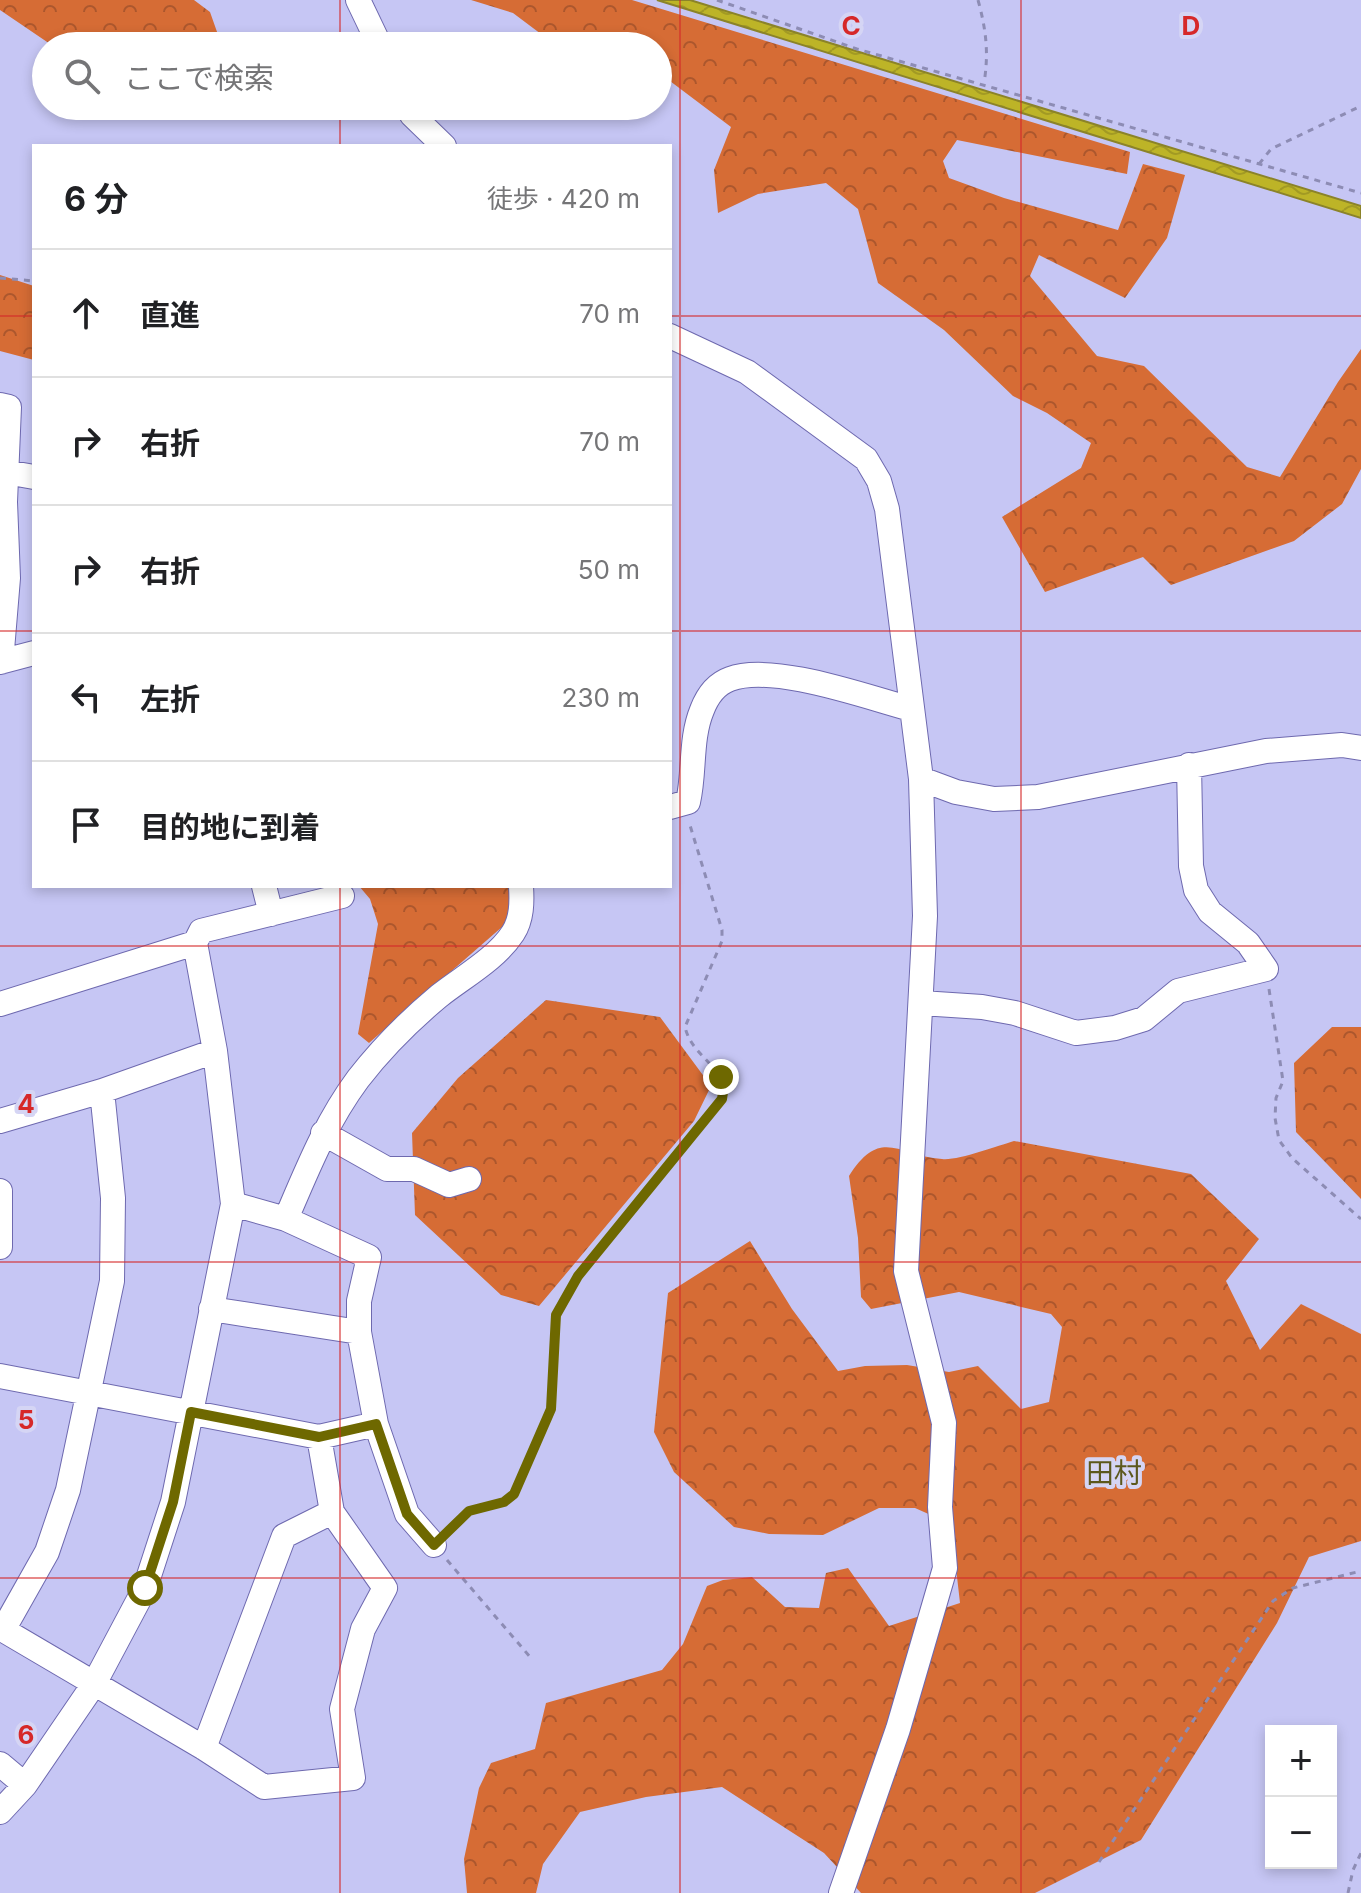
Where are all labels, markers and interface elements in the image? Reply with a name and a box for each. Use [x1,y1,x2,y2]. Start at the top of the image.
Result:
text: C [841,10,861,41]
text: D [1182,10,1200,41]
search box [32,32,672,120]
icon: search [60,54,104,98]
text: ここで検索 [124,60,274,96]
text: 6 分 [64,178,128,219]
text: 徒歩 · 420 m [487,183,640,214]
icon: ahead [64,291,108,335]
text: 直進 [140,297,200,333]
text: 70 m [579,298,640,329]
icon: right [64,419,108,463]
text: 右折 [140,425,200,461]
text: 70 m [579,426,640,457]
icon: right [64,547,108,591]
text: 右折 [140,553,200,589]
text: 50 m [578,554,640,585]
icon: left [64,675,108,719]
text: 左折 [140,681,200,717]
text: 230 m [562,682,640,713]
icon: arrive [64,803,108,847]
text: 目的地に到着 [140,809,320,845]
route end [703,1059,739,1095]
text: 4 [17,1088,35,1119]
text: 5 [18,1404,34,1435]
district label: 田村 [1086,1456,1142,1490]
route start [127,1570,163,1606]
text: 6 [18,1719,34,1750]
map controls [1265,1725,1337,1869]
button: + [1265,1725,1337,1797]
button: − [1265,1797,1337,1869]

